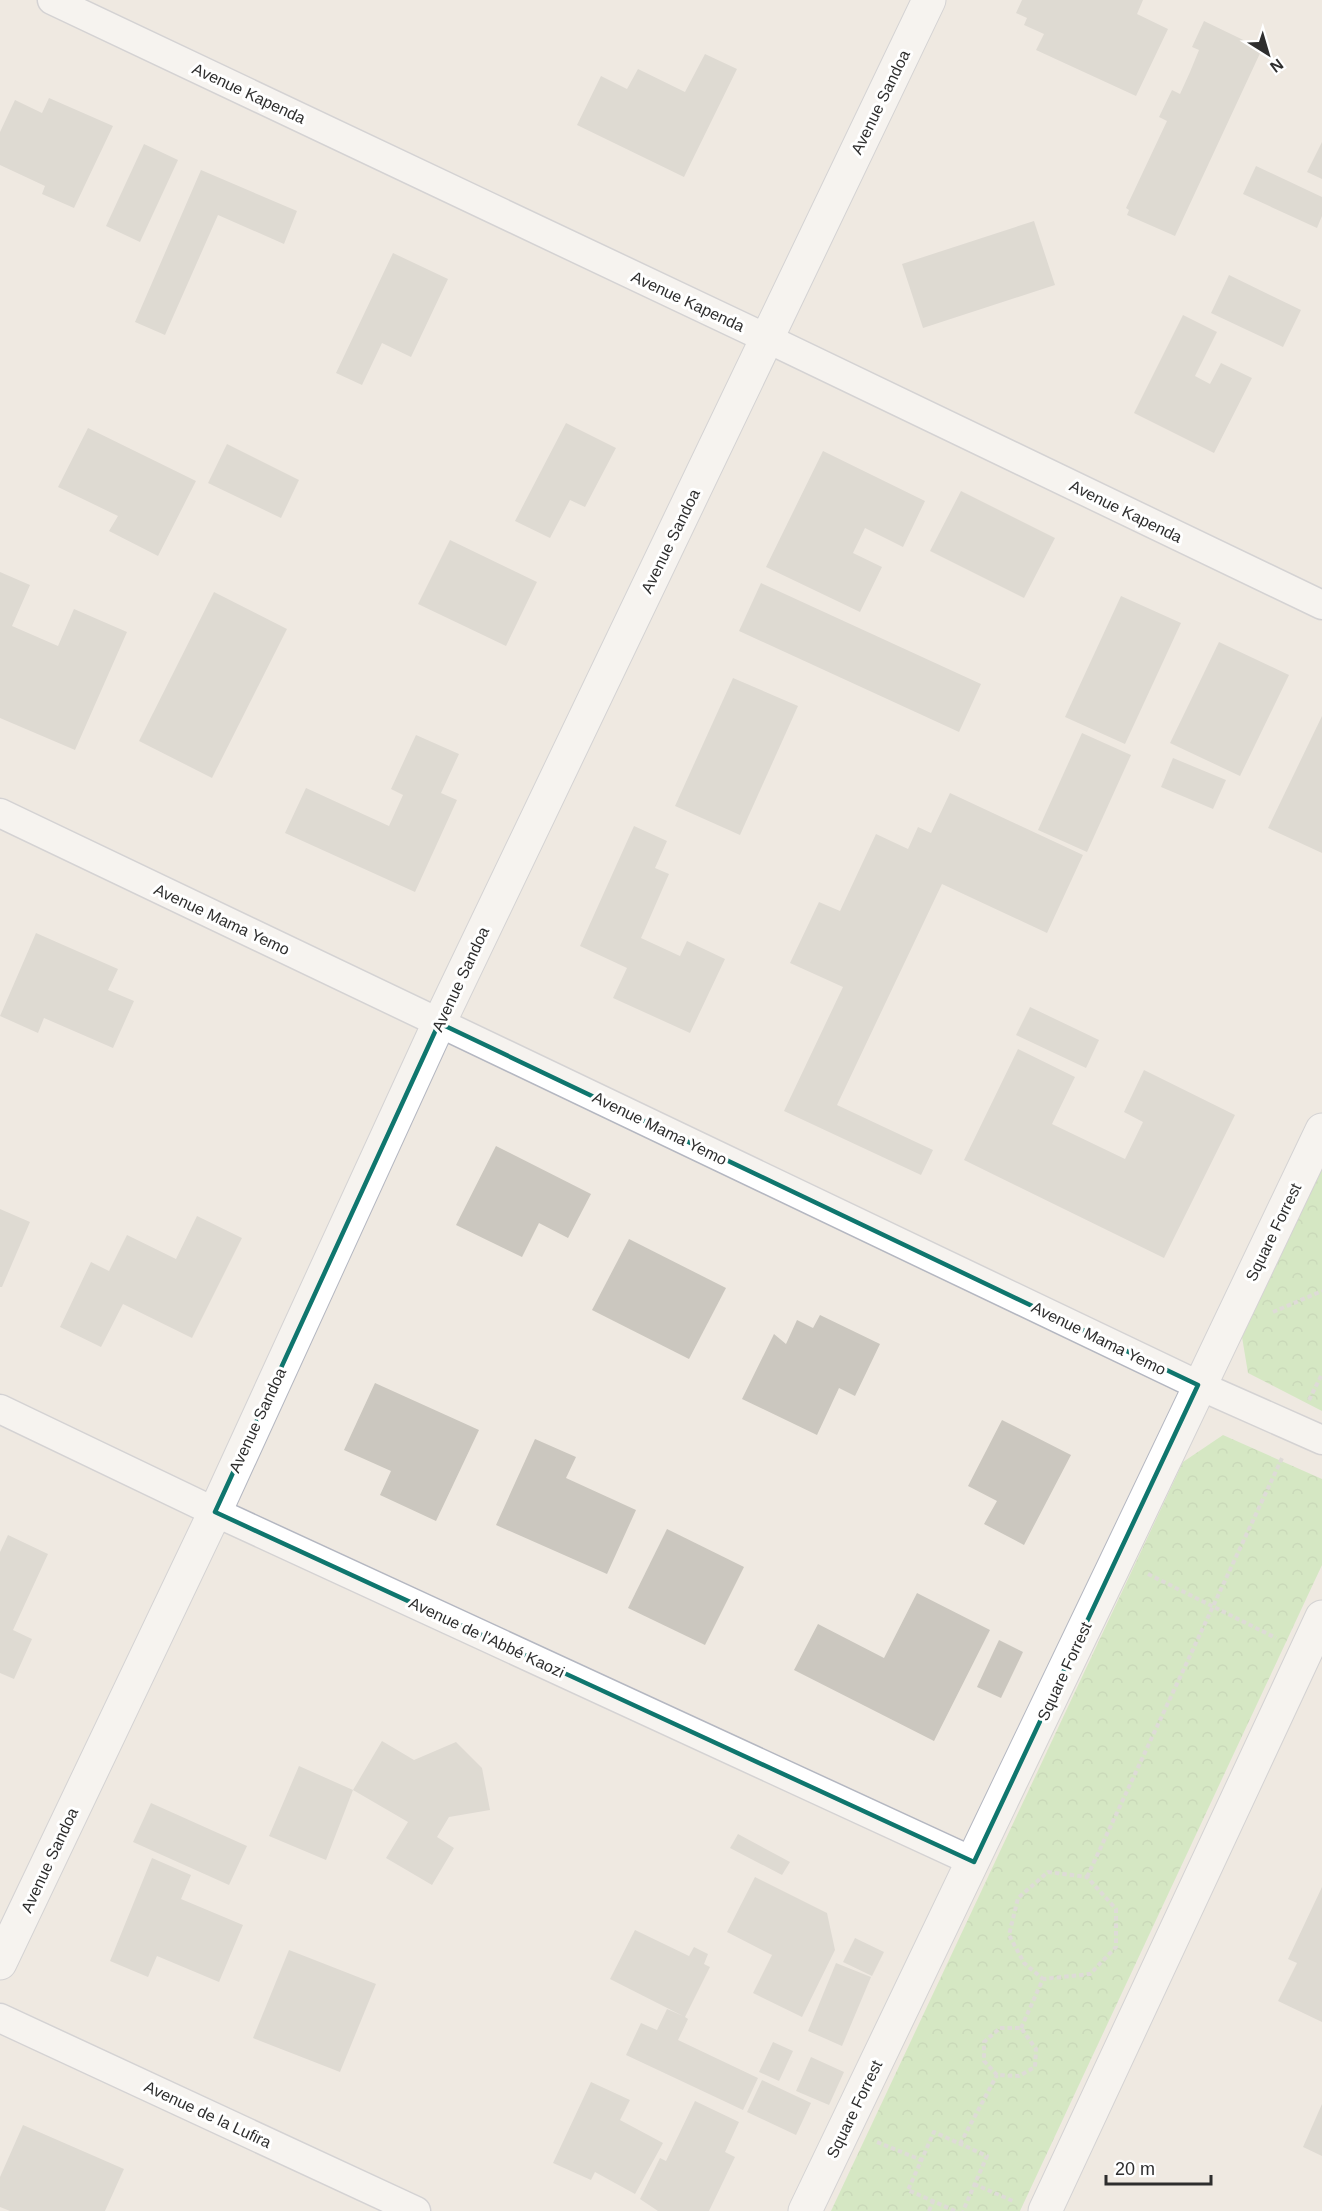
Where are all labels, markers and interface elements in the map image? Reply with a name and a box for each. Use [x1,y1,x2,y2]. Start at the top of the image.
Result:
north arrow [1238,24,1298,84]
street label: Avenue Sandoa [848,47,913,157]
text: N [1267,55,1286,76]
street label: Avenue Kapenda [190,60,308,127]
street label: Avenue Kapenda [629,268,747,335]
street label: Avenue Kapenda [1067,477,1185,546]
street label: Avenue Sandoa [638,486,703,596]
street label: Avenue Mama Yemo [151,881,292,958]
street label: Avenue Sandoa [429,924,492,1034]
street label: Avenue Mama Yemo [590,1089,730,1168]
street label: Square Forrest [1242,1180,1305,1284]
street label: Avenue Mama Yemo [1029,1299,1169,1378]
street label: Avenue Sandoa [226,1365,289,1475]
street label: Avenue de l'Abbé Kaozi [407,1594,567,1681]
street label: Square Forrest [1034,1619,1095,1723]
street label: Avenue Sandoa [18,1805,81,1915]
street label: Square Forrest [823,2057,886,2161]
street label: Avenue de la Lufira [142,2078,274,2151]
scale bar [1106,2148,1211,2186]
text: 20 m [1115,2159,1155,2179]

